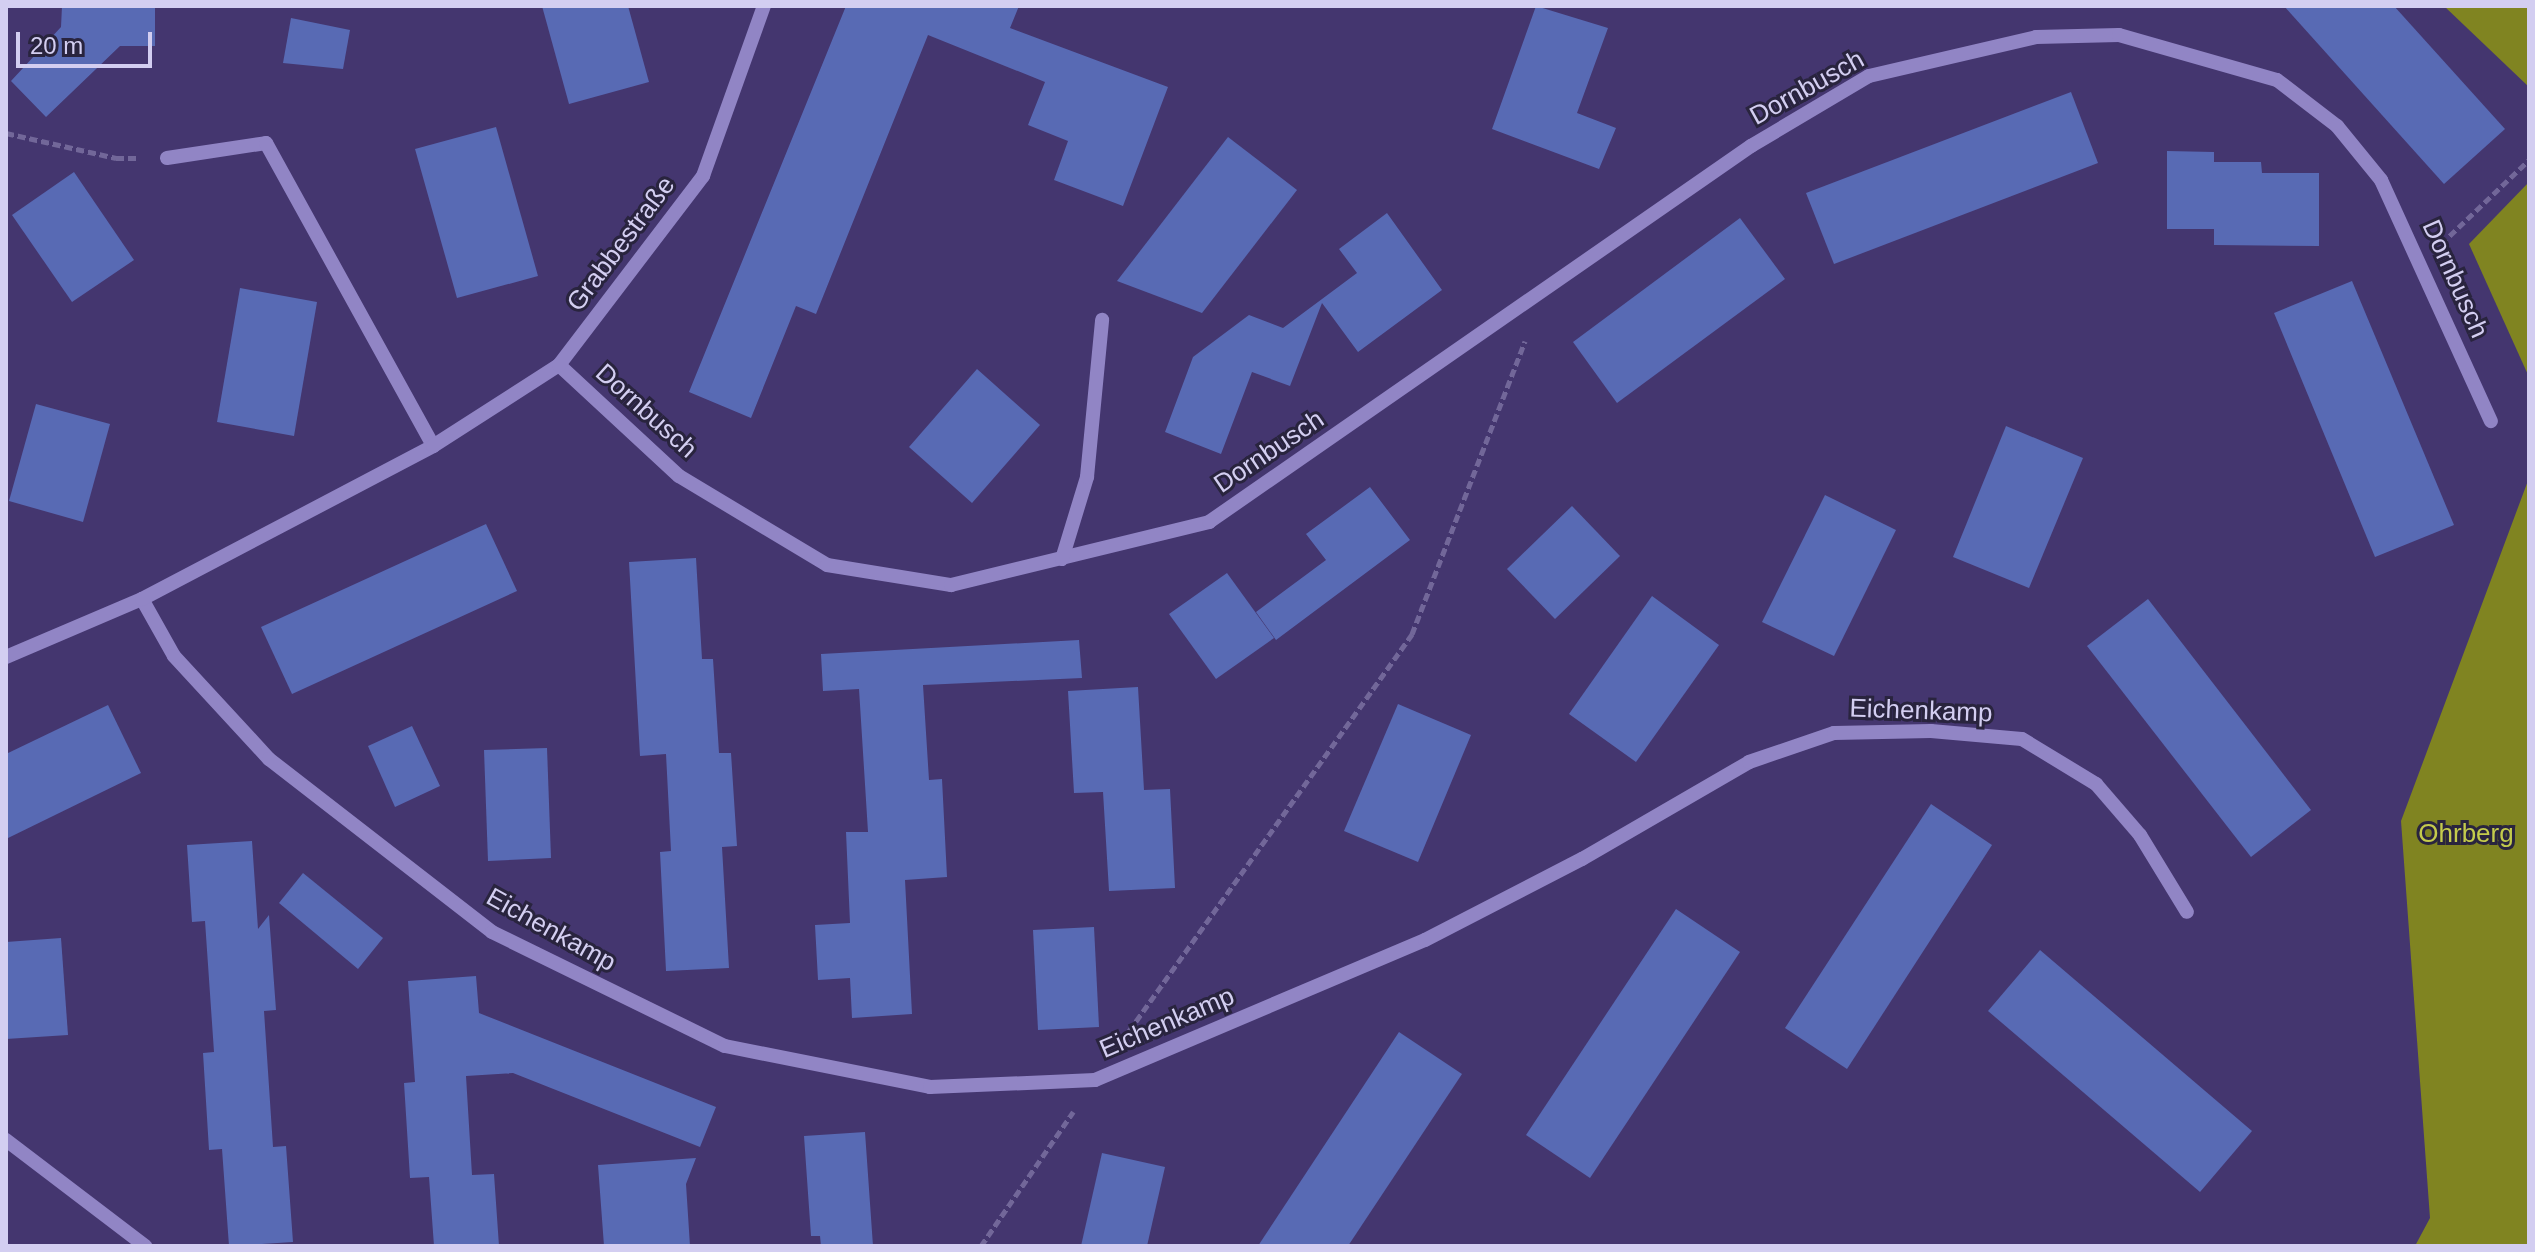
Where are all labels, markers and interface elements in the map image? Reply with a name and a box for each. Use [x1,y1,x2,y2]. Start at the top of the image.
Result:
scale bar [20,16,156,66]
text: 20 m [30,32,83,59]
street label: Dornbusch [1744,44,1870,132]
street label: Grabbestraße [560,171,682,317]
street label: Dornbusch [2415,215,2495,343]
street label: Dornbusch [589,357,703,465]
street label: Dornbusch [1208,404,1330,500]
street label: Eichenkamp [1849,693,1993,729]
park label: Ohrberg [2418,818,2514,850]
street label: Eichenkamp [481,882,621,978]
street label: Eichenkamp [1095,981,1239,1065]

